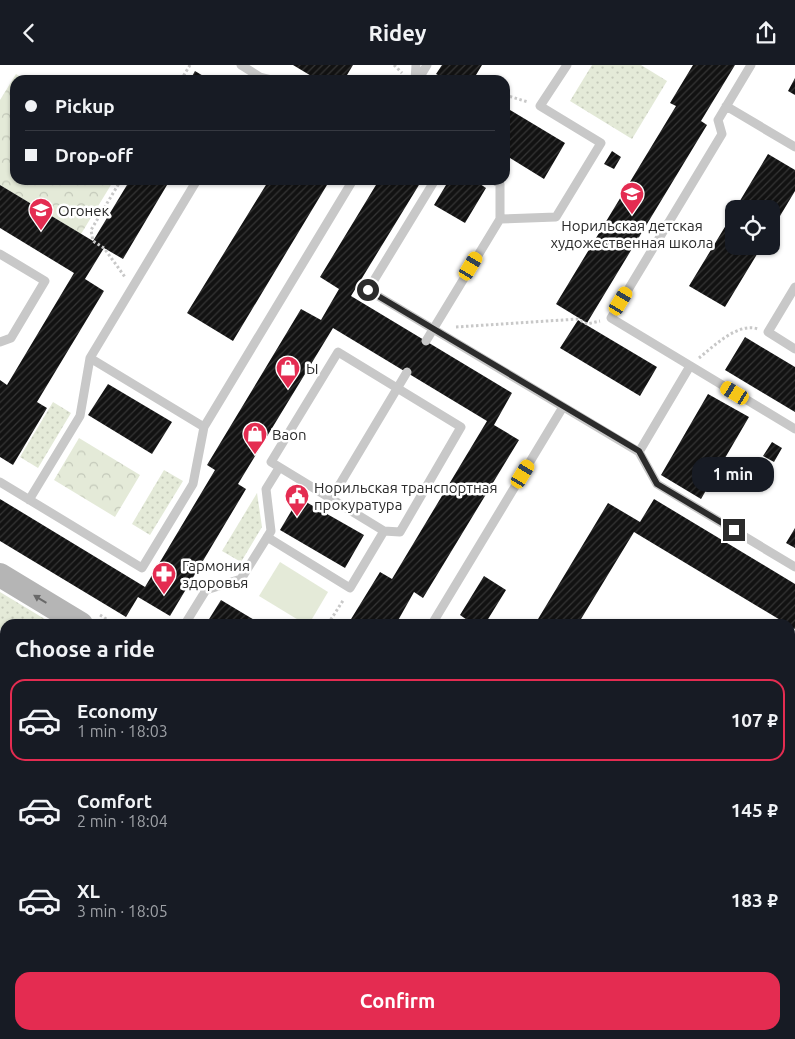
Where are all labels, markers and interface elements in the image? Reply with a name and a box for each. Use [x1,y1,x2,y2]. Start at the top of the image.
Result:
icon: back [15,19,43,47]
icon: share [752,19,780,47]
text: Ridey [368,20,427,45]
text: Pickup [55,95,115,117]
text: Drop-off [55,144,133,166]
school or university icon: Норильская детская художественная школа [619,181,645,215]
school or university icon: Огонек [28,197,54,231]
map controls [725,200,780,255]
button: locate [725,200,780,255]
place label: Огонек [58,202,110,219]
place label: Норильская детская художественная школа [550,217,714,251]
car [456,249,485,283]
route start [357,279,379,301]
car [606,284,635,318]
shop icon: Ы [275,355,301,389]
place label: Ы [306,360,319,377]
car [718,379,751,407]
shop icon: Baon [242,421,268,455]
place label: Baon [272,426,307,443]
car [508,457,537,491]
callout: 1 min [693,457,775,493]
text: 1 min [713,465,753,483]
place label: Норильская транспортная прокуратура [314,479,498,513]
public building icon: Норильская транспортная прокуратура [284,483,310,517]
route end [723,519,745,541]
place label: Гармония здоровья [182,557,250,591]
pharmacy icon: Гармония здоровья [151,561,177,595]
one-way arrow [34,595,47,604]
text: Choose a ride [15,636,155,661]
icon: car [17,698,62,743]
text: Economy [77,700,158,722]
text: 107 ₽ [731,709,778,731]
text: 1 min · 18:03 [77,722,168,740]
icon: car [17,788,62,833]
text: Comfort [77,790,152,812]
text: 145 ₽ [731,799,778,821]
text: 2 min · 18:04 [77,812,168,830]
icon: car [17,878,62,923]
text: XL [77,880,100,902]
text: 183 ₽ [731,889,778,911]
text: 3 min · 18:05 [77,902,168,920]
button: Confirm [15,972,780,1030]

